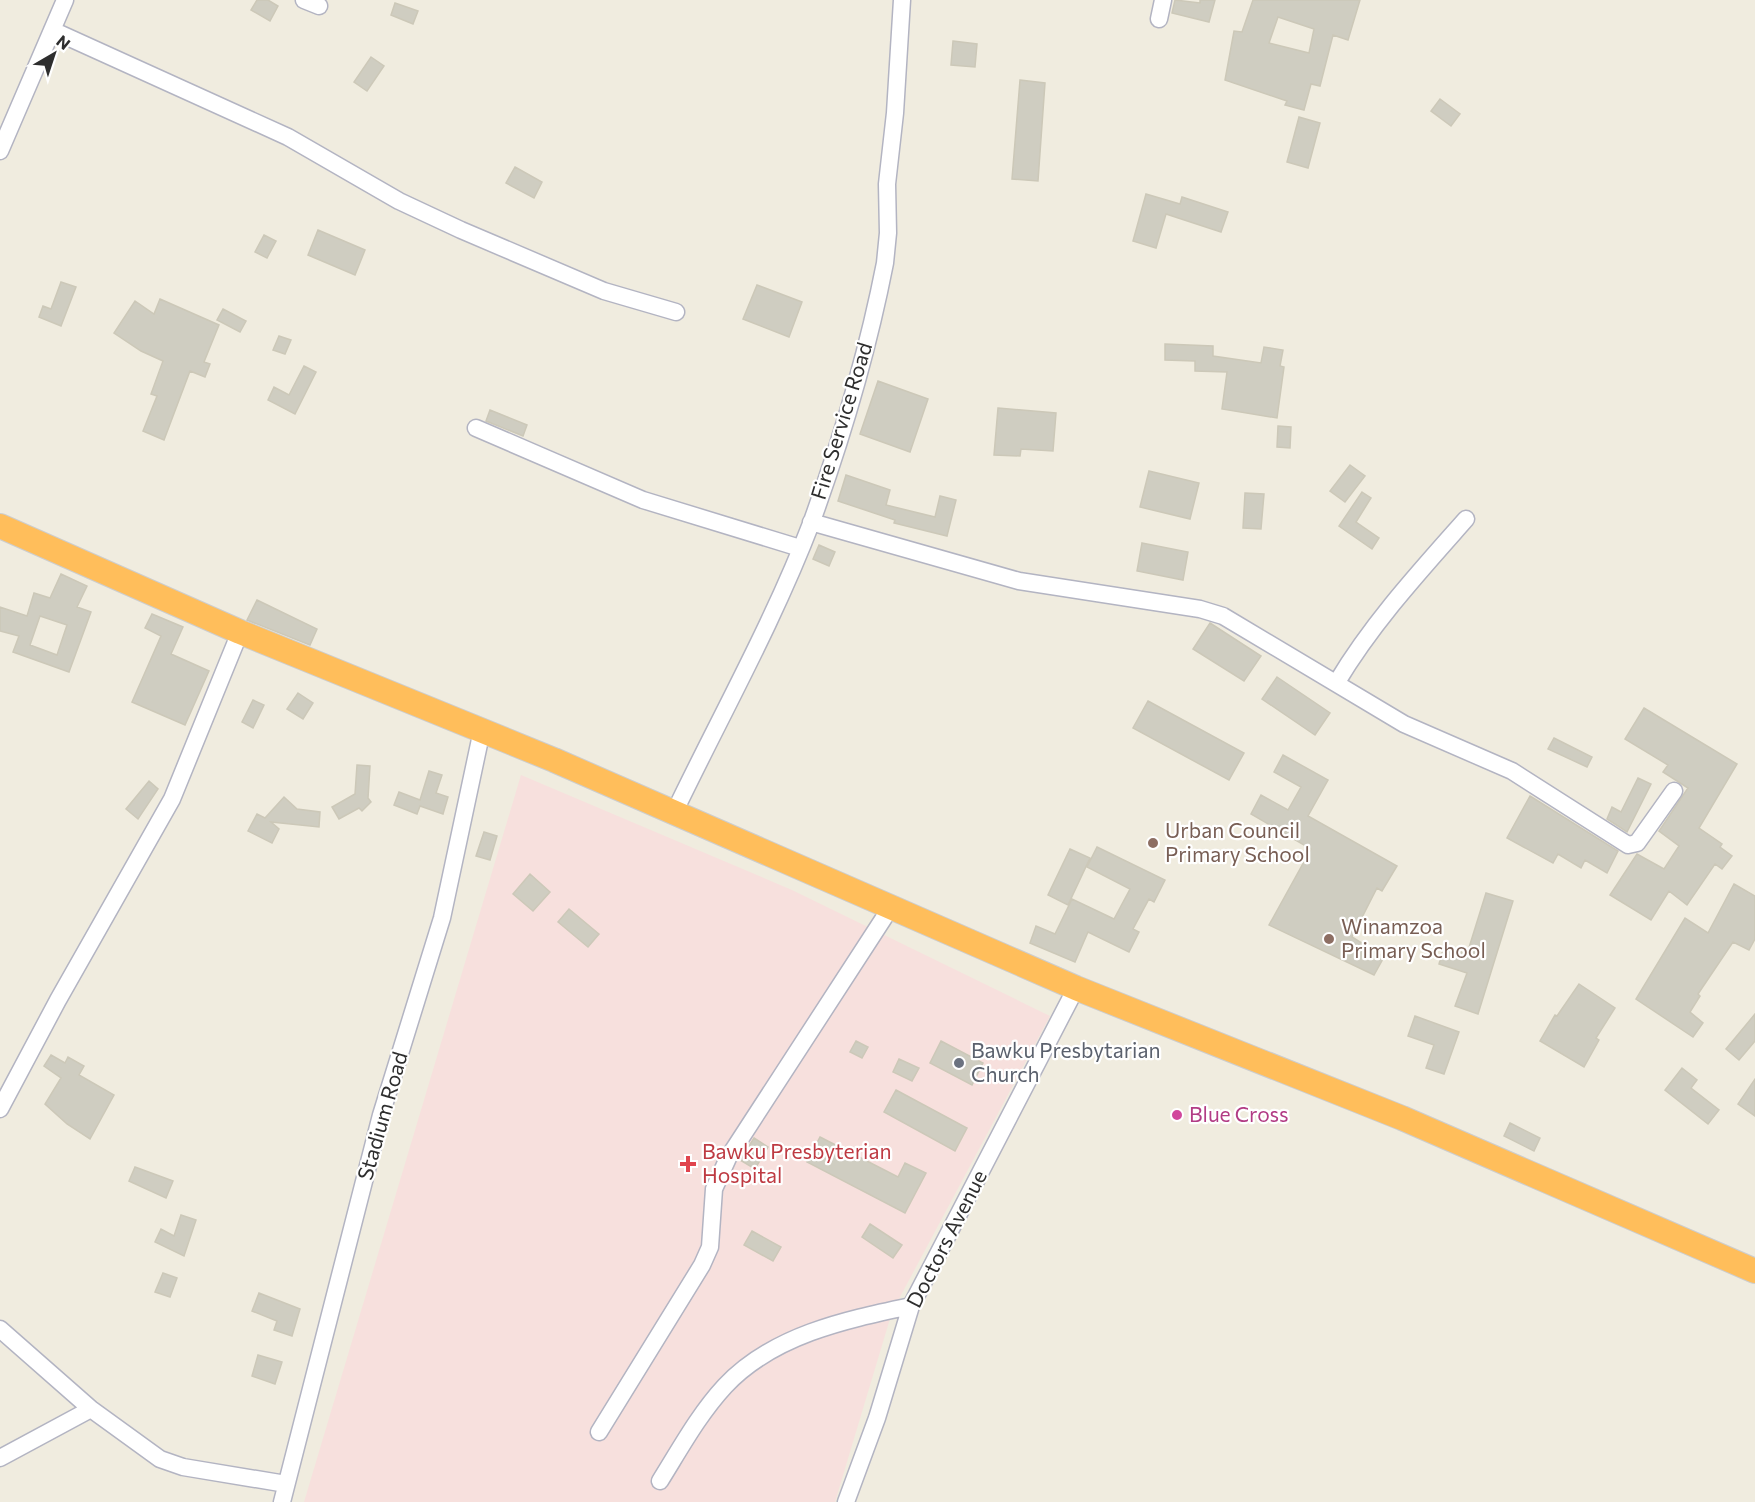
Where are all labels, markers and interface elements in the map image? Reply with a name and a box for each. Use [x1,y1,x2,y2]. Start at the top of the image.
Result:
north arrow [24,24,84,84]
text: N [53,31,74,53]
street label: Fire Service Road [805,339,876,502]
place label: Urban Council Primary School [1165,817,1310,866]
marker: Urban Council Primary School [1146,836,1160,850]
place label: Winamzoa Primary School [1341,913,1486,962]
marker: Winamzoa Primary School [1322,932,1336,946]
place label: Bawku Presbytarian Church [971,1037,1161,1086]
street label: Stadium Road [351,1049,412,1183]
marker: Bawku Presbytarian Church [952,1056,966,1070]
place label: Blue Cross [1189,1101,1289,1126]
marker: Blue Cross [1170,1108,1184,1122]
place label: Bawku Presbyterian Hospital [702,1138,891,1187]
marker: Bawku Presbyterian Hospital [679,1155,697,1173]
street label: Doctors Avenue [900,1165,991,1311]

